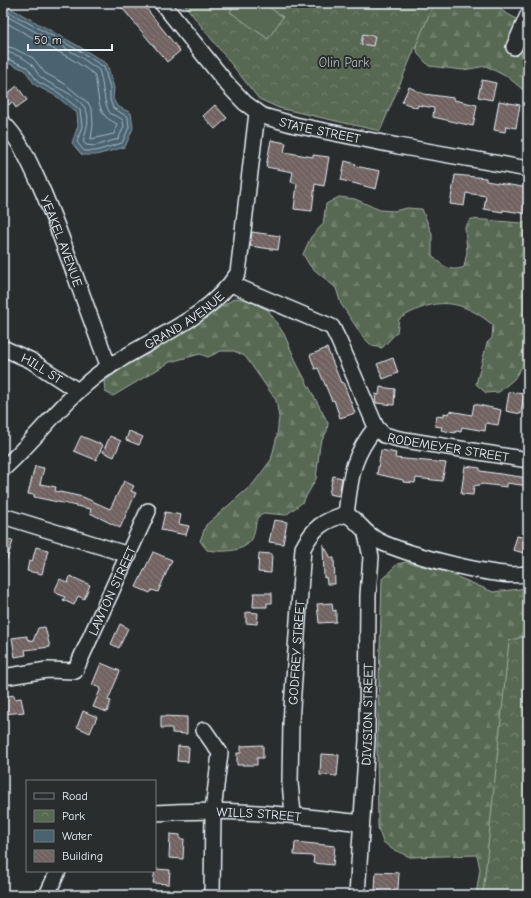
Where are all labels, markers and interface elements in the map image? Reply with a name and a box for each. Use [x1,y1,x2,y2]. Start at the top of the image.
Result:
scale bar [28,26,112,52]
text: 50 m [34,33,62,47]
park label: Olin Park [319,55,370,70]
street label: STATE STREET [278,114,362,146]
street label: YEAKEL AVENUE [37,194,86,289]
street label: GRAND AVENUE [142,288,227,352]
street label: HILL ST [19,350,65,387]
street label: RODEMEYER STREET [386,429,510,465]
street label: LAWTON STREET [85,544,139,638]
street label: GODFREY STREET [285,599,307,705]
street label: DIVISION STREET [358,663,376,766]
legend [26,780,156,872]
text: Road [62,789,88,803]
street label: WILLS STREET [216,804,302,824]
text: Park [62,809,85,823]
text: Water [62,829,92,843]
text: Building [62,849,103,863]

